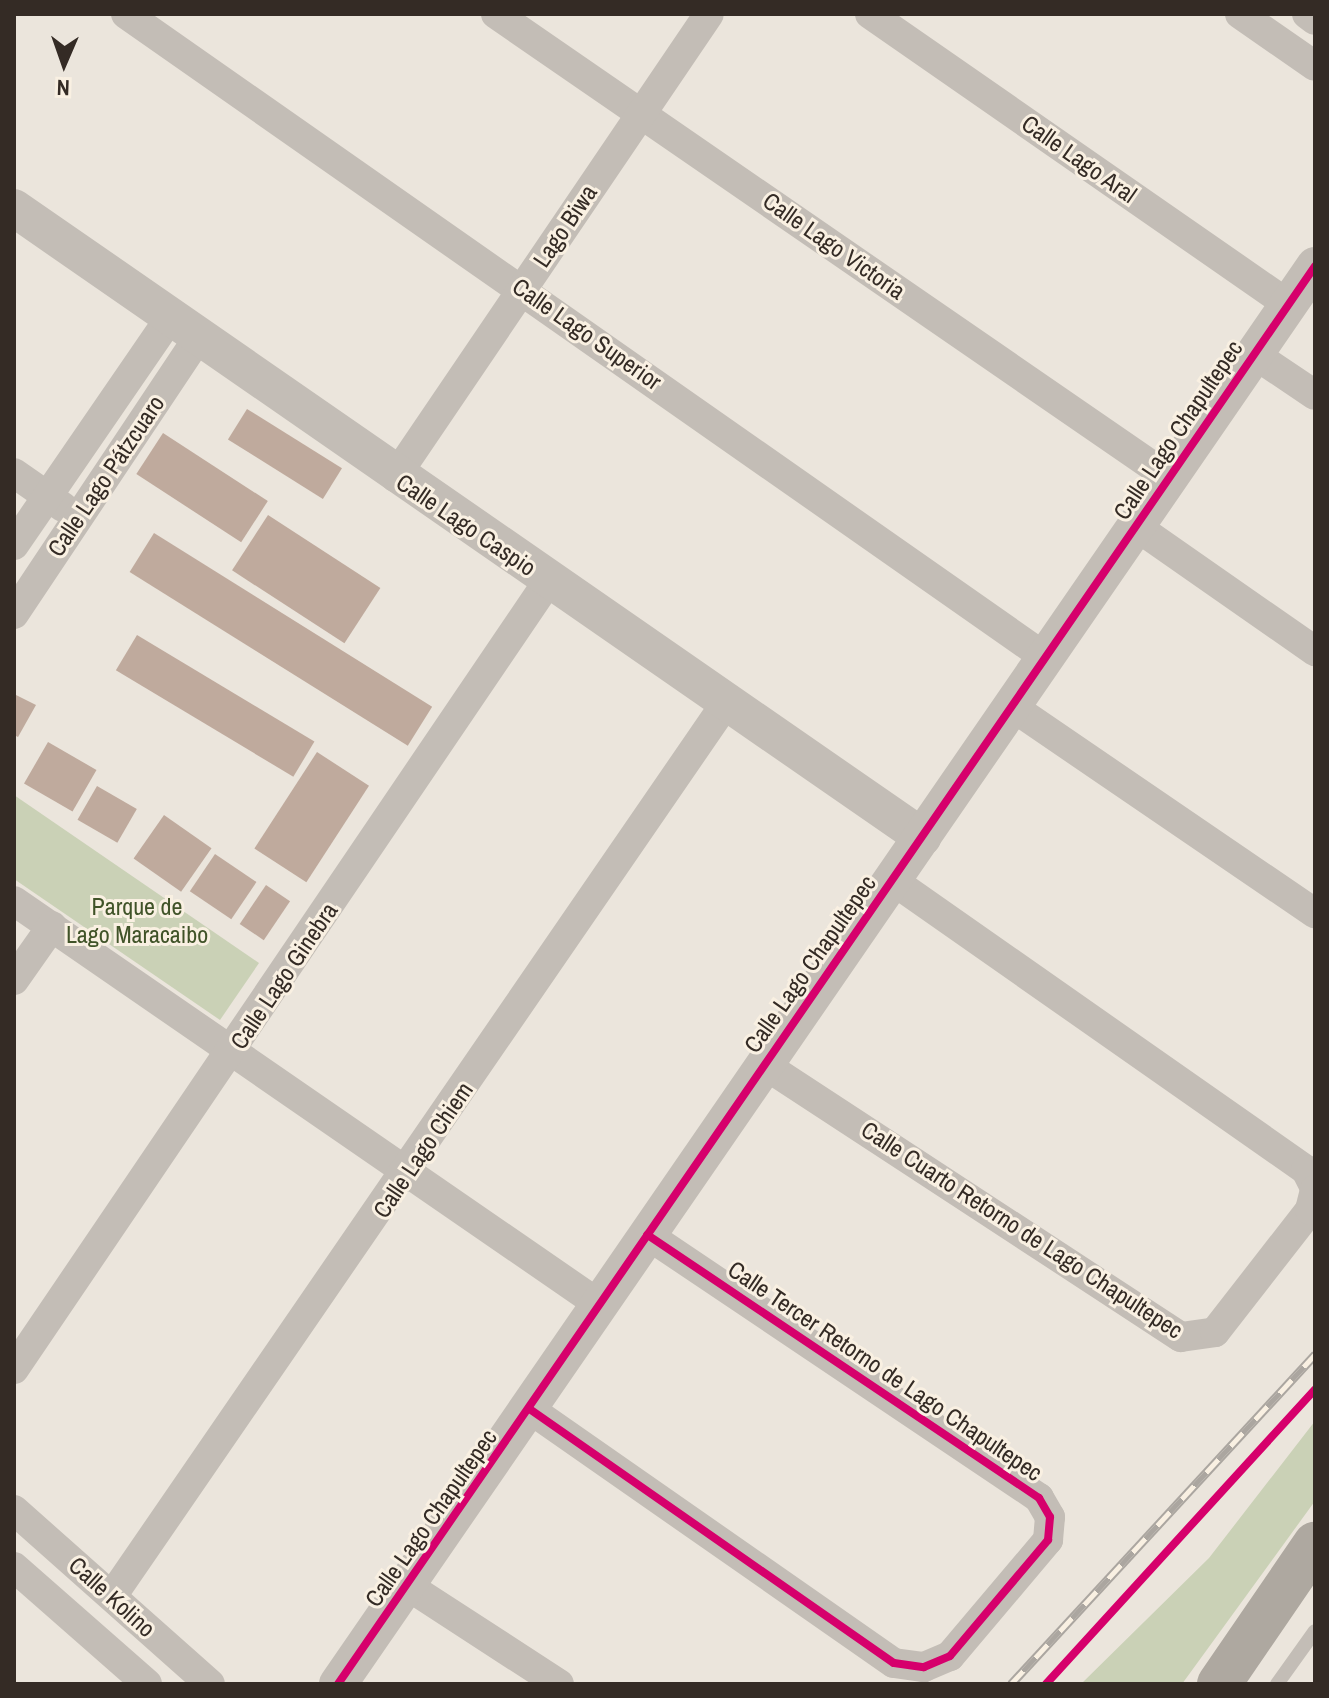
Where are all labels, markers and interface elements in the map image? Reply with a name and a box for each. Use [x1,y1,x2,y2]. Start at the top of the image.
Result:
north arrow [24,24,104,104]
text: N [56,73,70,103]
street label: Calle Lago Aral [1016,109,1142,209]
street label: Lago Biwa [527,179,603,273]
street label: Calle Lago Victoria [757,186,911,306]
street label: Calle Lago Superior [507,272,667,396]
street label: Calle Lago Chapultepec [1107,335,1249,525]
street label: Calle Lago Pátzcuaro [41,390,171,562]
street label: Calle Lago Caspio [391,468,541,582]
street label: Calle Lago Chapultepec [738,870,882,1058]
park label: Parque de Lago Maracaibo [66,893,208,949]
street label: Calle Lago Ginebra [224,897,344,1055]
street label: Calle Lago Chiem [367,1077,479,1223]
street label: Calle Cuarto Retorno de Lago Chapultepec [856,1115,1188,1345]
street label: Calle Tercer Retorno de Lago Chapultepec [722,1255,1048,1487]
street label: Calle Lago Chapultepec [359,1424,503,1612]
street label: Calle Kolino [63,1551,161,1643]

